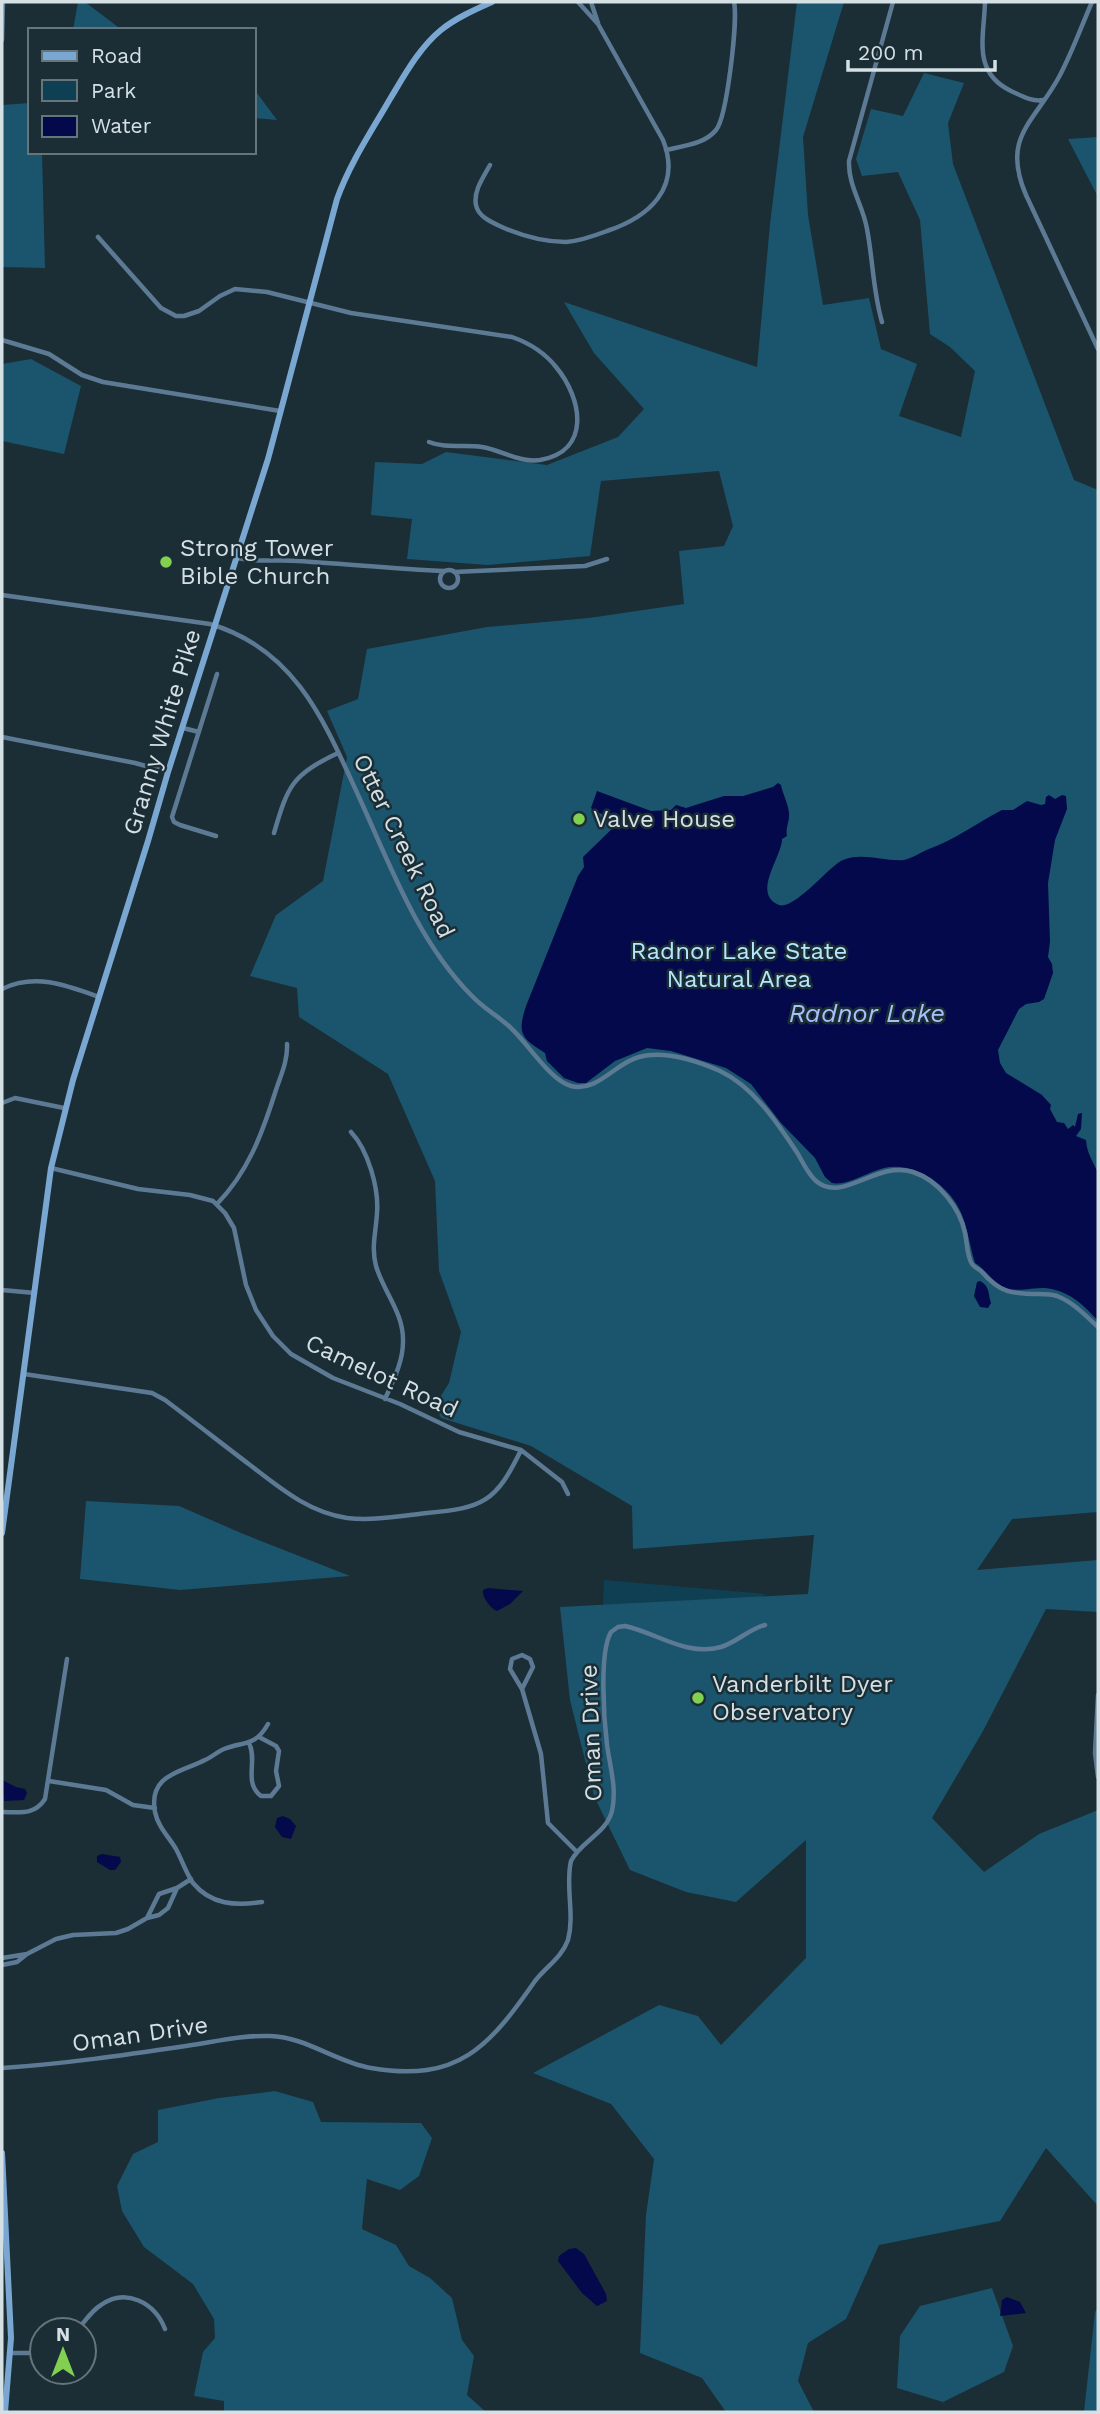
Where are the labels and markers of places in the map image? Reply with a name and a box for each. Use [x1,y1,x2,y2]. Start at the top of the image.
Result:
place label: Strong Tower Bible Church [180,534,334,590]
marker: Strong Tower Bible Church [158,554,174,570]
place label: Valve House [593,805,735,833]
marker: Valve House [571,811,587,827]
place label: Vanderbilt Dyer Observatory [712,1670,893,1726]
marker: Vanderbilt Dyer Observatory [690,1690,706,1706]

